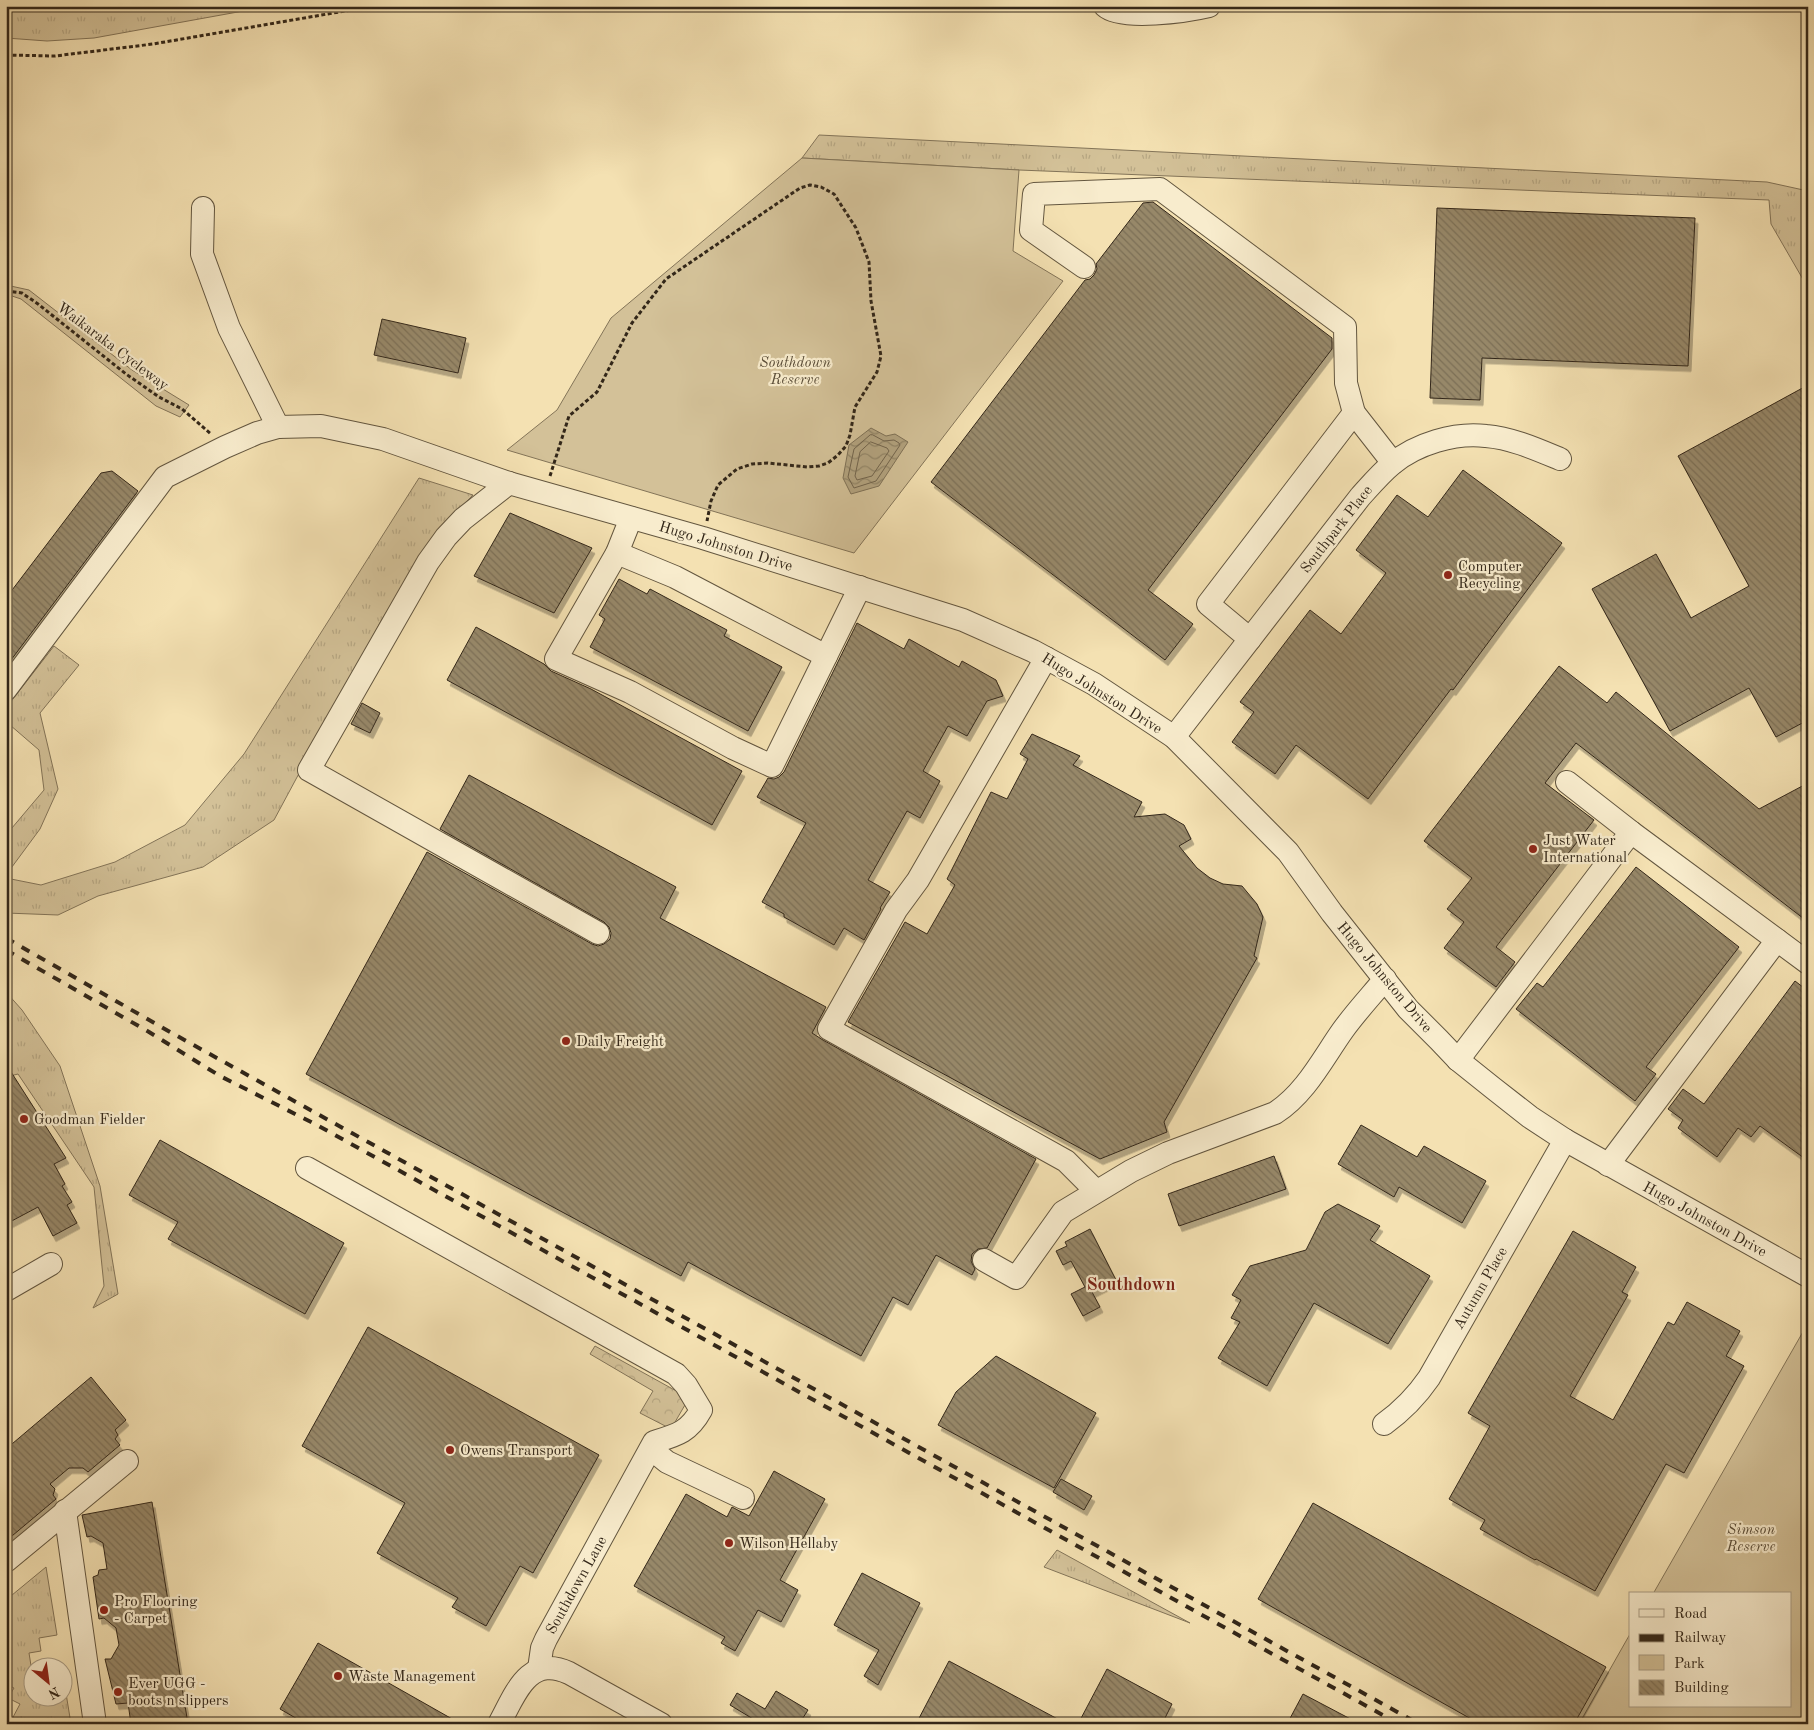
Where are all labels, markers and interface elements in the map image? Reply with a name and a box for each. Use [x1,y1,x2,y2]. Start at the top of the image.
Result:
street label: Waikaraka Cycleway [53,300,171,394]
park label: Southdown Reserve [759,356,831,388]
street label: Southpark Place [1298,483,1376,577]
street label: Hugo Johnston Drive [657,520,794,575]
place label: Computer Recycling [1458,560,1521,592]
marker: Computer Recycling [1442,569,1454,581]
street label: Hugo Johnston Drive [1038,651,1164,737]
place label: Just Water International [1543,834,1627,866]
marker: Just Water International [1527,843,1539,855]
street label: Hugo Johnston Drive [1333,920,1434,1036]
marker: Daily Freight [560,1035,572,1047]
place label: Daily Freight [576,1035,664,1050]
marker: Goodman Fielder [18,1113,30,1125]
place label: Goodman Fielder [34,1113,145,1128]
street label: Hugo Johnston Drive [1640,1180,1769,1261]
street label: Autumn Place [1452,1245,1511,1332]
district label: Southdown [1086,1276,1176,1294]
marker: Owens Transport [444,1444,456,1456]
place label: Owens Transport [460,1444,573,1459]
park label: Simson Reserve [1725,1523,1776,1555]
street label: Southdown Lane [544,1534,610,1637]
marker: Wilson Hellaby [723,1537,735,1549]
place label: Wilson Hellaby [739,1537,839,1552]
legend [1629,1592,1792,1708]
place label: Pro Flooring - Carpet [114,1595,197,1627]
marker: Pro Flooring - Carpet [98,1604,110,1616]
text: Road [1674,1607,1708,1622]
text: Railway [1674,1631,1727,1646]
text: Park [1674,1657,1705,1672]
north arrow [22,1658,72,1708]
marker: Waste Management [332,1670,344,1682]
place label: Waste Management [348,1670,476,1685]
place label: Ever UGG - boots n slippers [128,1677,229,1709]
text: Building [1674,1681,1729,1696]
text: N [45,1684,62,1701]
marker: Ever UGG - boots n slippers [112,1686,124,1698]

